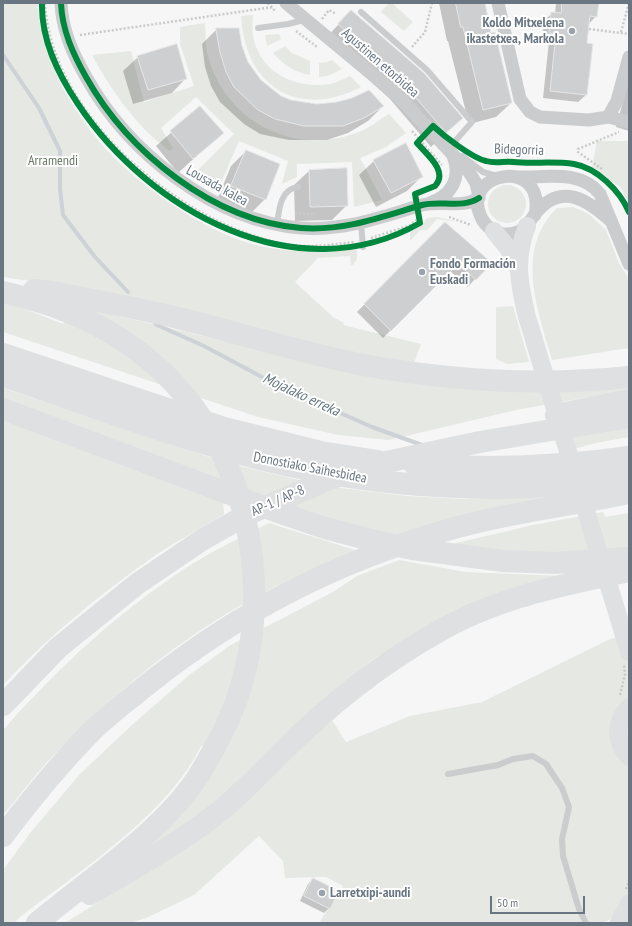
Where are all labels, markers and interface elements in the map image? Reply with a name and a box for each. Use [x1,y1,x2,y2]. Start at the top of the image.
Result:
place label: Koldo Mitxelena ikastetxea, Markola [467,15,564,48]
street label: Agustinen etorbidea [338,25,422,101]
marker: Koldo Mitxelena ikastetxea, Markola [567,26,577,36]
street label: Bidegorria [494,141,544,159]
park label: Arramendi [28,153,78,169]
street label: Lousada kalea [183,162,251,210]
place label: Fondo Formación Euskadi [430,256,516,288]
marker: Fondo Formación Euskadi [417,267,427,277]
water label: Mojalako erreka [260,369,342,421]
street label: Donostiako Saihesbidea [252,449,368,487]
street label: AP-1 / AP-8 [249,482,307,520]
place label: Larretxipi-aundi [330,885,410,901]
marker: Larretxipi-aundi [317,888,327,898]
scale bar [492,888,587,914]
text: 50 m [497,895,518,910]

